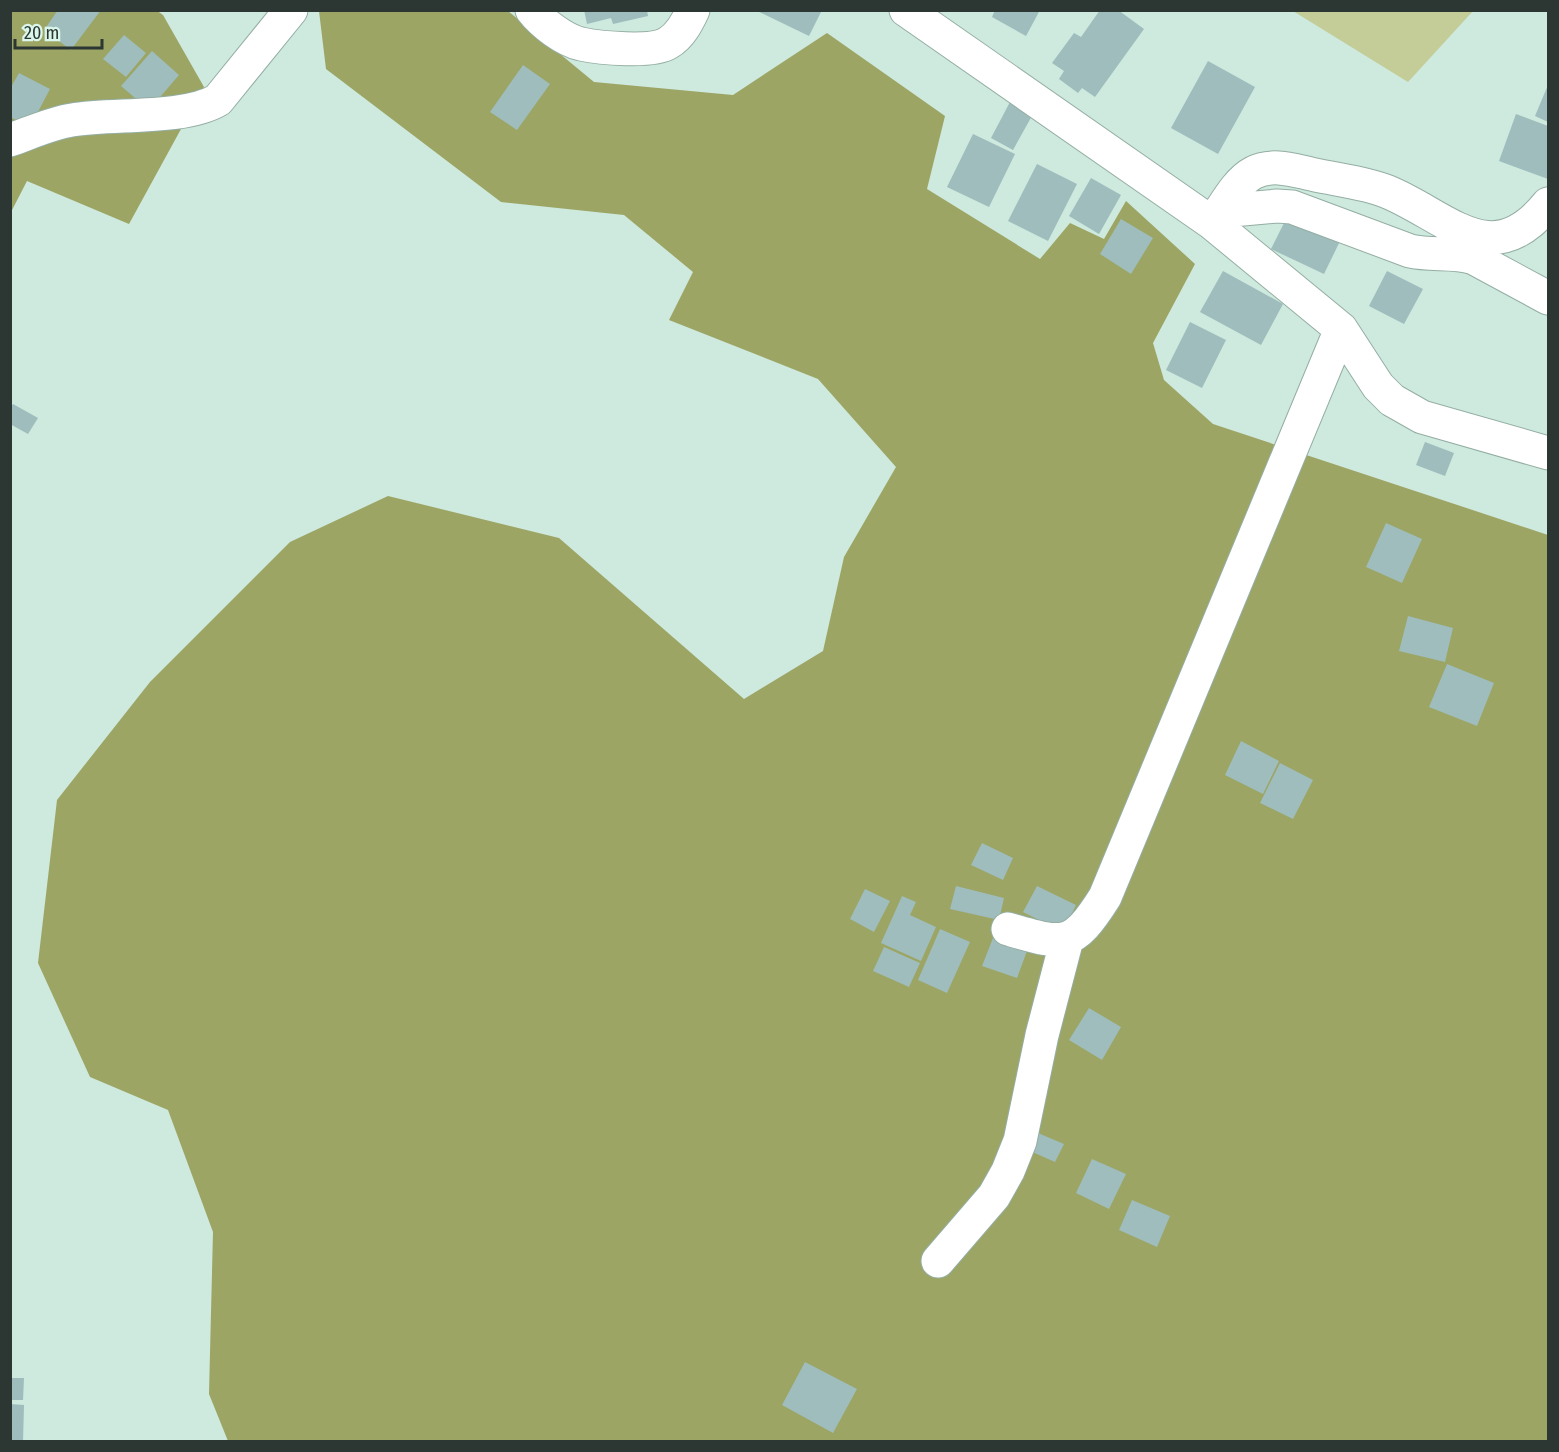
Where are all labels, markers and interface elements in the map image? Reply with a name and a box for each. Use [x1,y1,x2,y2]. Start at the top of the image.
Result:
scale bar [15,12,102,50]
text: 20 m [24,22,59,44]

